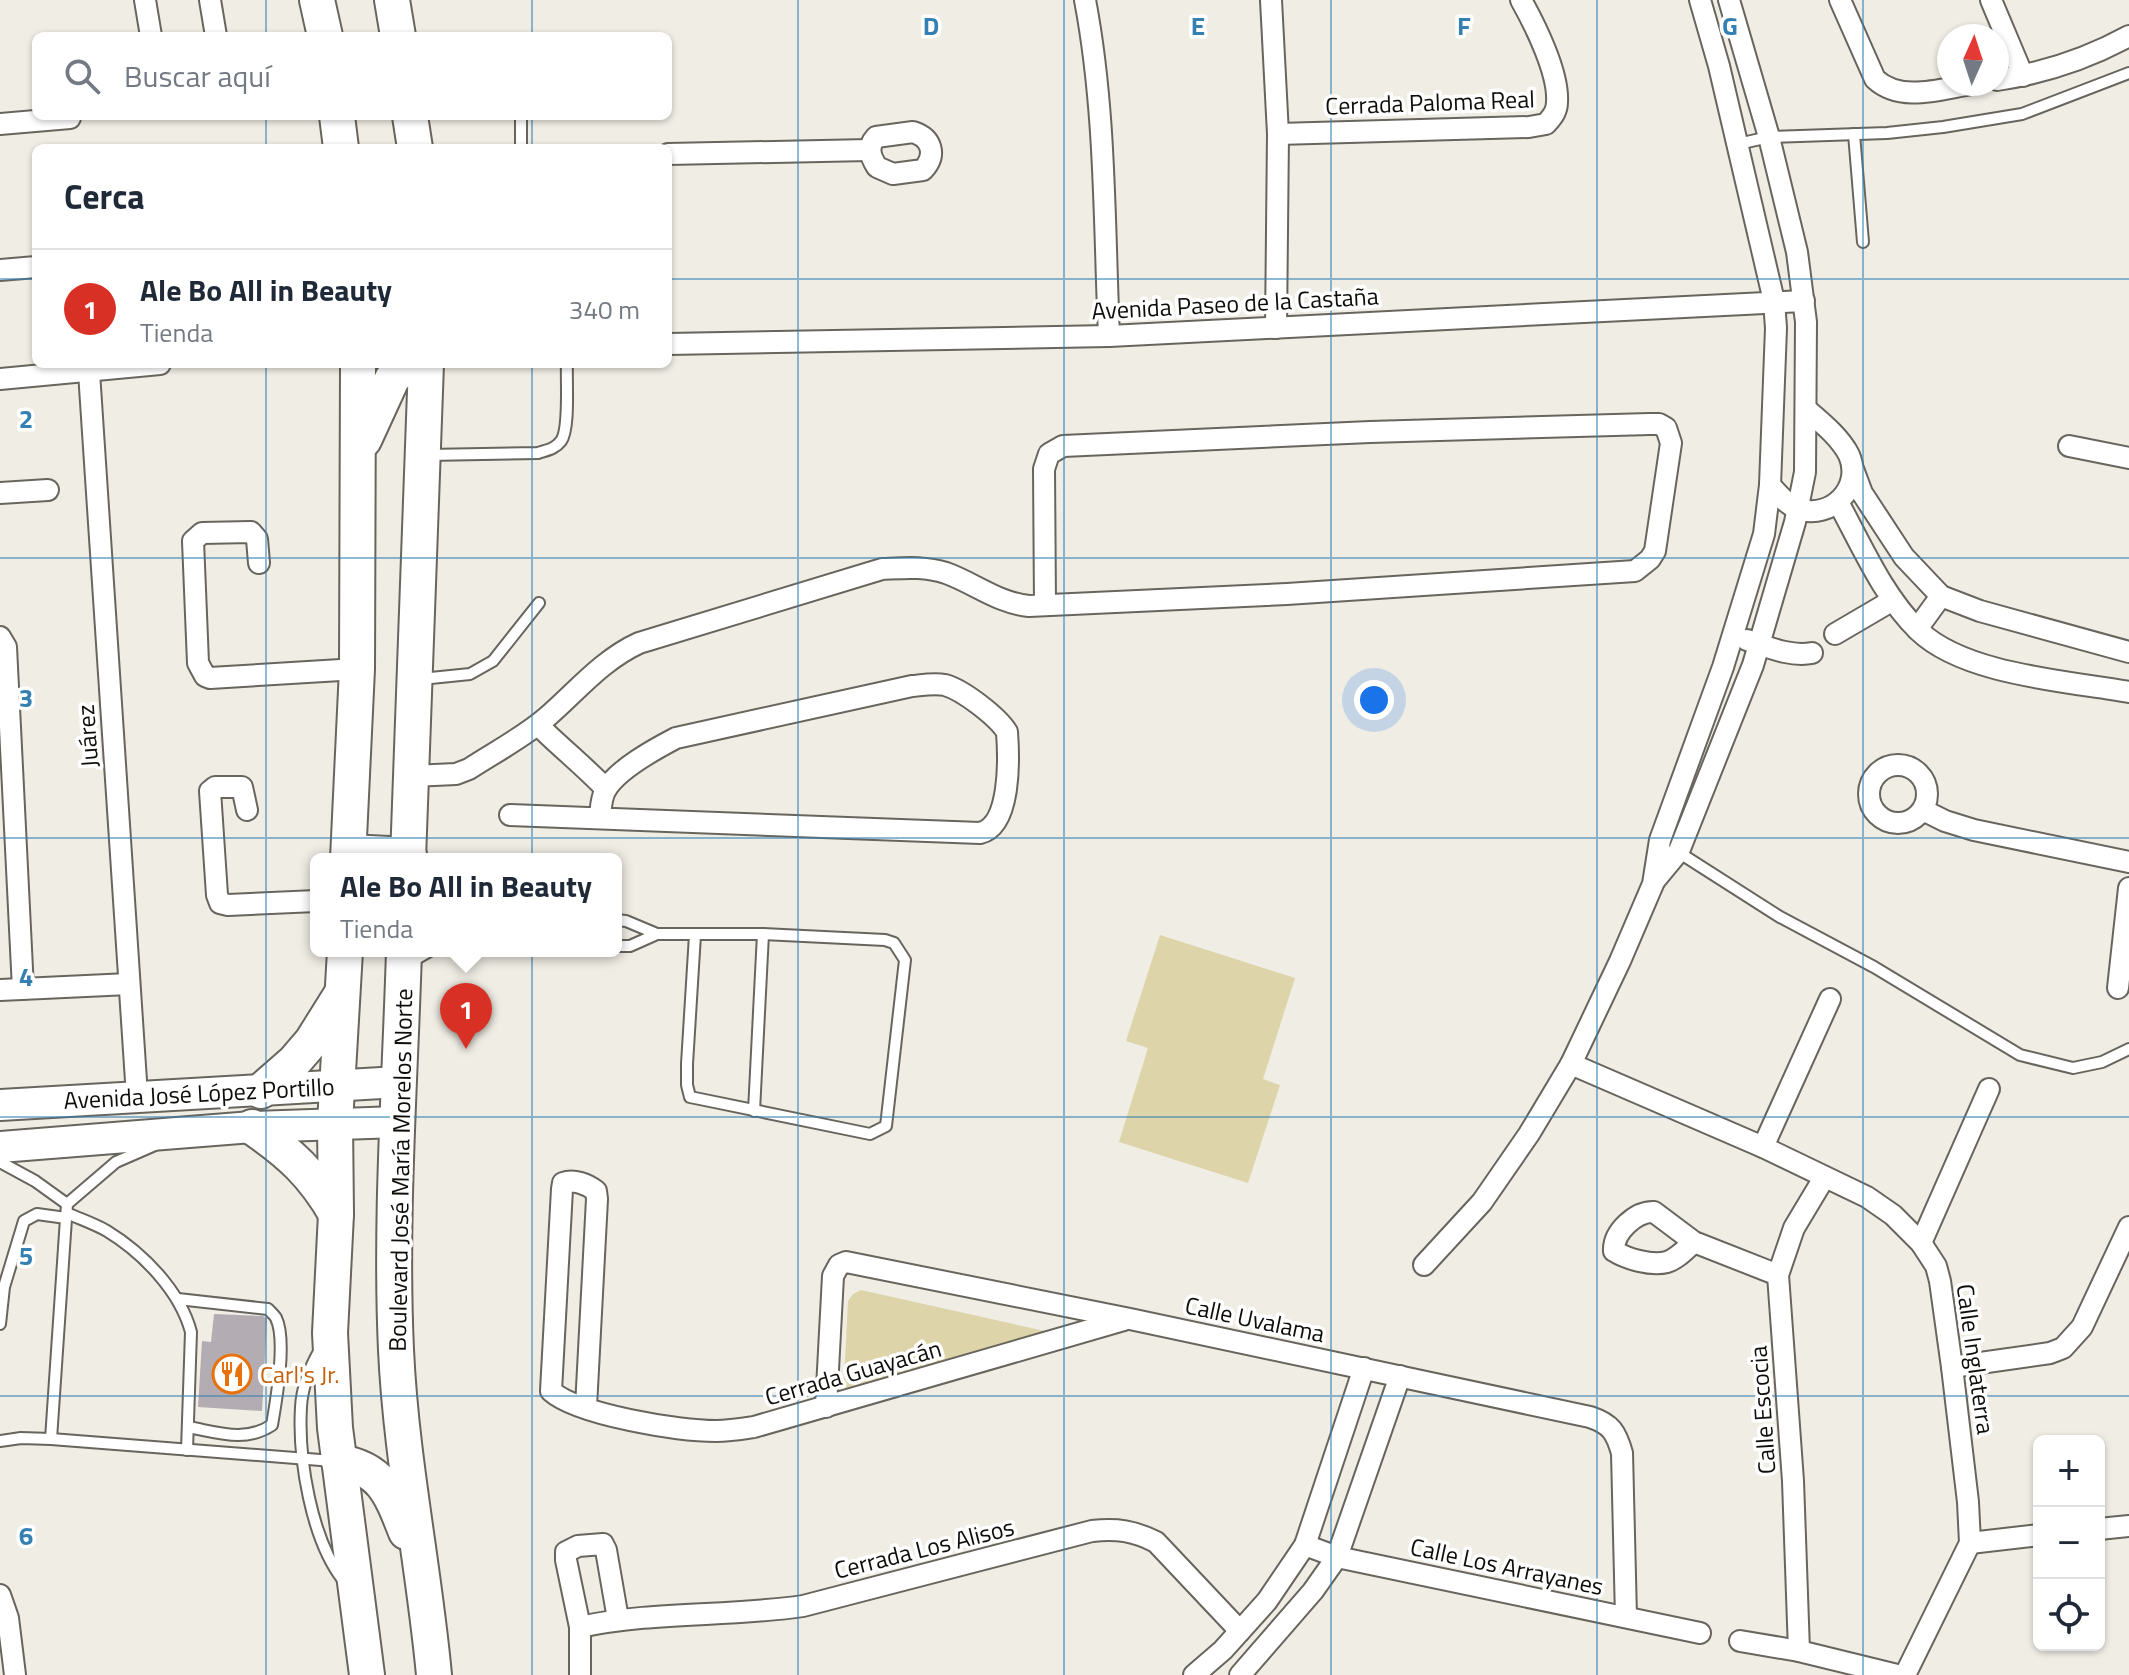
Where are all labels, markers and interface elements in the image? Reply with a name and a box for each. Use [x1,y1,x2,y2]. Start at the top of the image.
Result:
text: D [923,6,939,45]
text: E [1191,6,1205,45]
text: F [1457,6,1471,45]
text: G [1722,6,1738,45]
north arrow [1937,24,2009,96]
search box [32,32,672,120]
text: Buscar aquí [124,53,271,99]
icon: search [60,54,104,98]
street label: Cerrada Paloma Real [1325,80,1535,124]
text: Cerca [64,170,145,222]
text: Ale Bo All in Beauty [140,267,392,313]
street label: Avenida Paseo de la Castaña [1091,278,1379,328]
text: 1 [83,290,97,329]
text: 340 m [569,290,640,329]
text: Tienda [140,313,213,352]
text: 2 [19,399,33,438]
text: 3 [19,678,33,717]
your location [1354,680,1394,720]
street label: Juárez [67,703,107,769]
popup [310,853,622,957]
text: Ale Bo All in Beauty [340,863,592,909]
text: Tienda [340,909,413,948]
text: 4 [19,957,33,996]
pin: 1 [440,983,492,1049]
street label: Boulevard José María Morelos Norte [379,988,421,1352]
street label: Avenida José López Portillo [63,1068,335,1118]
text: 5 [19,1236,33,1275]
street label: Calle Inglaterra [1948,1282,2004,1436]
street label: Calle Uvalama [1182,1287,1328,1351]
street label: Cerrada Guayacán [761,1330,945,1414]
street label: Calle Escocia [1740,1345,1784,1475]
restaurant icon: Carl's Jr. [211,1353,253,1395]
place label: Carl's Jr. [260,1356,339,1392]
map controls [2033,1435,2105,1651]
button: + [2033,1435,2105,1507]
button: − [2033,1507,2105,1579]
street label: Cerrada Los Alisos [830,1508,1018,1588]
text: 6 [19,1516,33,1555]
street label: Calle Los Arrayanes [1407,1528,1607,1604]
button: locate [2033,1579,2105,1651]

